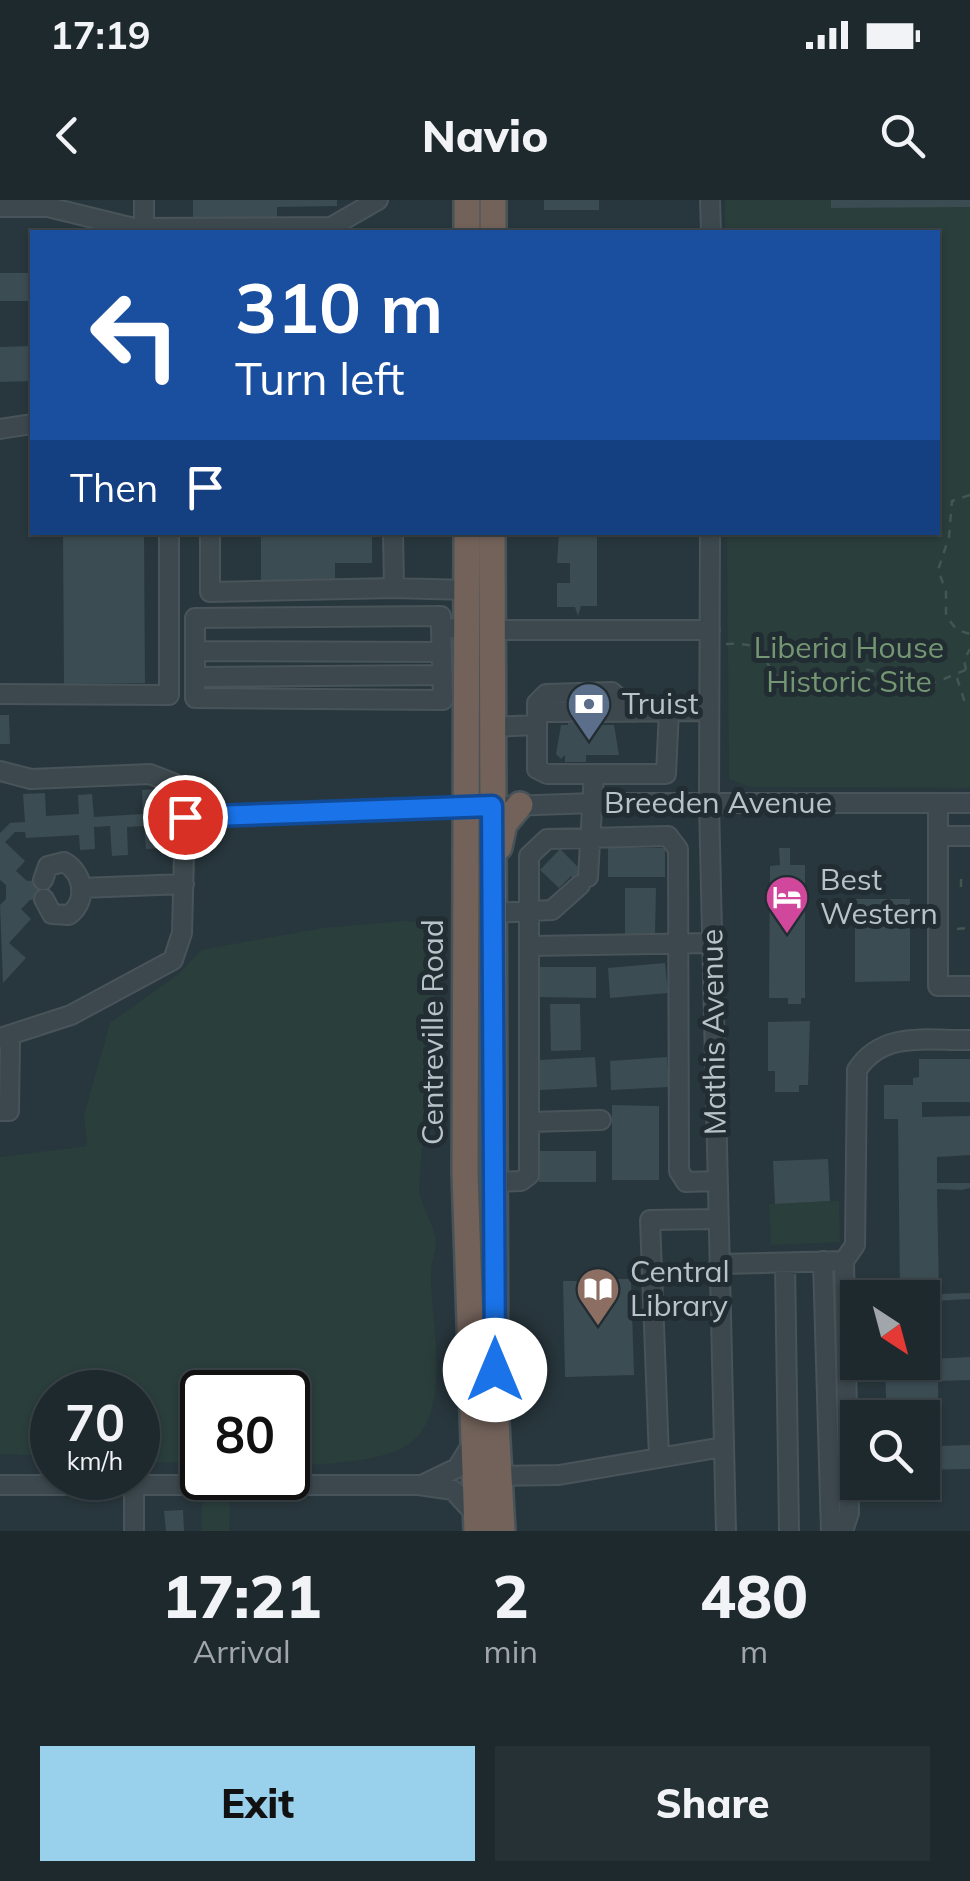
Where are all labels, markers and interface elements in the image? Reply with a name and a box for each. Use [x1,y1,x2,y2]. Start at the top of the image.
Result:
text: 17:19 [50,11,151,59]
text: Navio [422,107,548,163]
icon: back [40,108,95,163]
icon: search [875,108,930,163]
text: 310 m [235,263,443,351]
icon: left [70,270,200,400]
text: Turn left [235,350,404,406]
icon: arrive [178,460,233,515]
text: Then [70,464,158,512]
park label: Liberia House Historic Site [754,628,944,700]
bank icon: Truist [566,681,612,742]
place label: Truist [622,684,698,722]
pin [143,775,228,860]
street label: Breeden Avenue [604,783,832,821]
icon: arrive [158,790,213,845]
place label: Best Western [820,860,938,932]
hotel icon: Best Western [764,874,810,935]
street label: Centreville Road [413,919,451,1145]
street label: Mathis Avenue [692,929,734,1135]
place label: Central Library [630,1252,730,1324]
library icon: Central Library [575,1266,621,1327]
north arrow [840,1280,940,1380]
map controls [840,1280,940,1500]
position arrow [443,1318,547,1422]
speed limit sign: 80 [180,1370,310,1500]
text: 70 [65,1391,125,1454]
button: search [840,1400,940,1500]
text: km/h [67,1445,123,1476]
text: 17:21 [162,1558,322,1633]
text: 2 [493,1558,529,1633]
text: 480 [700,1558,808,1633]
text: Arrival [193,1631,291,1671]
text: min [484,1631,538,1671]
text: m [740,1631,768,1671]
button: Exit [40,1746,475,1861]
button: Share [495,1746,930,1861]

